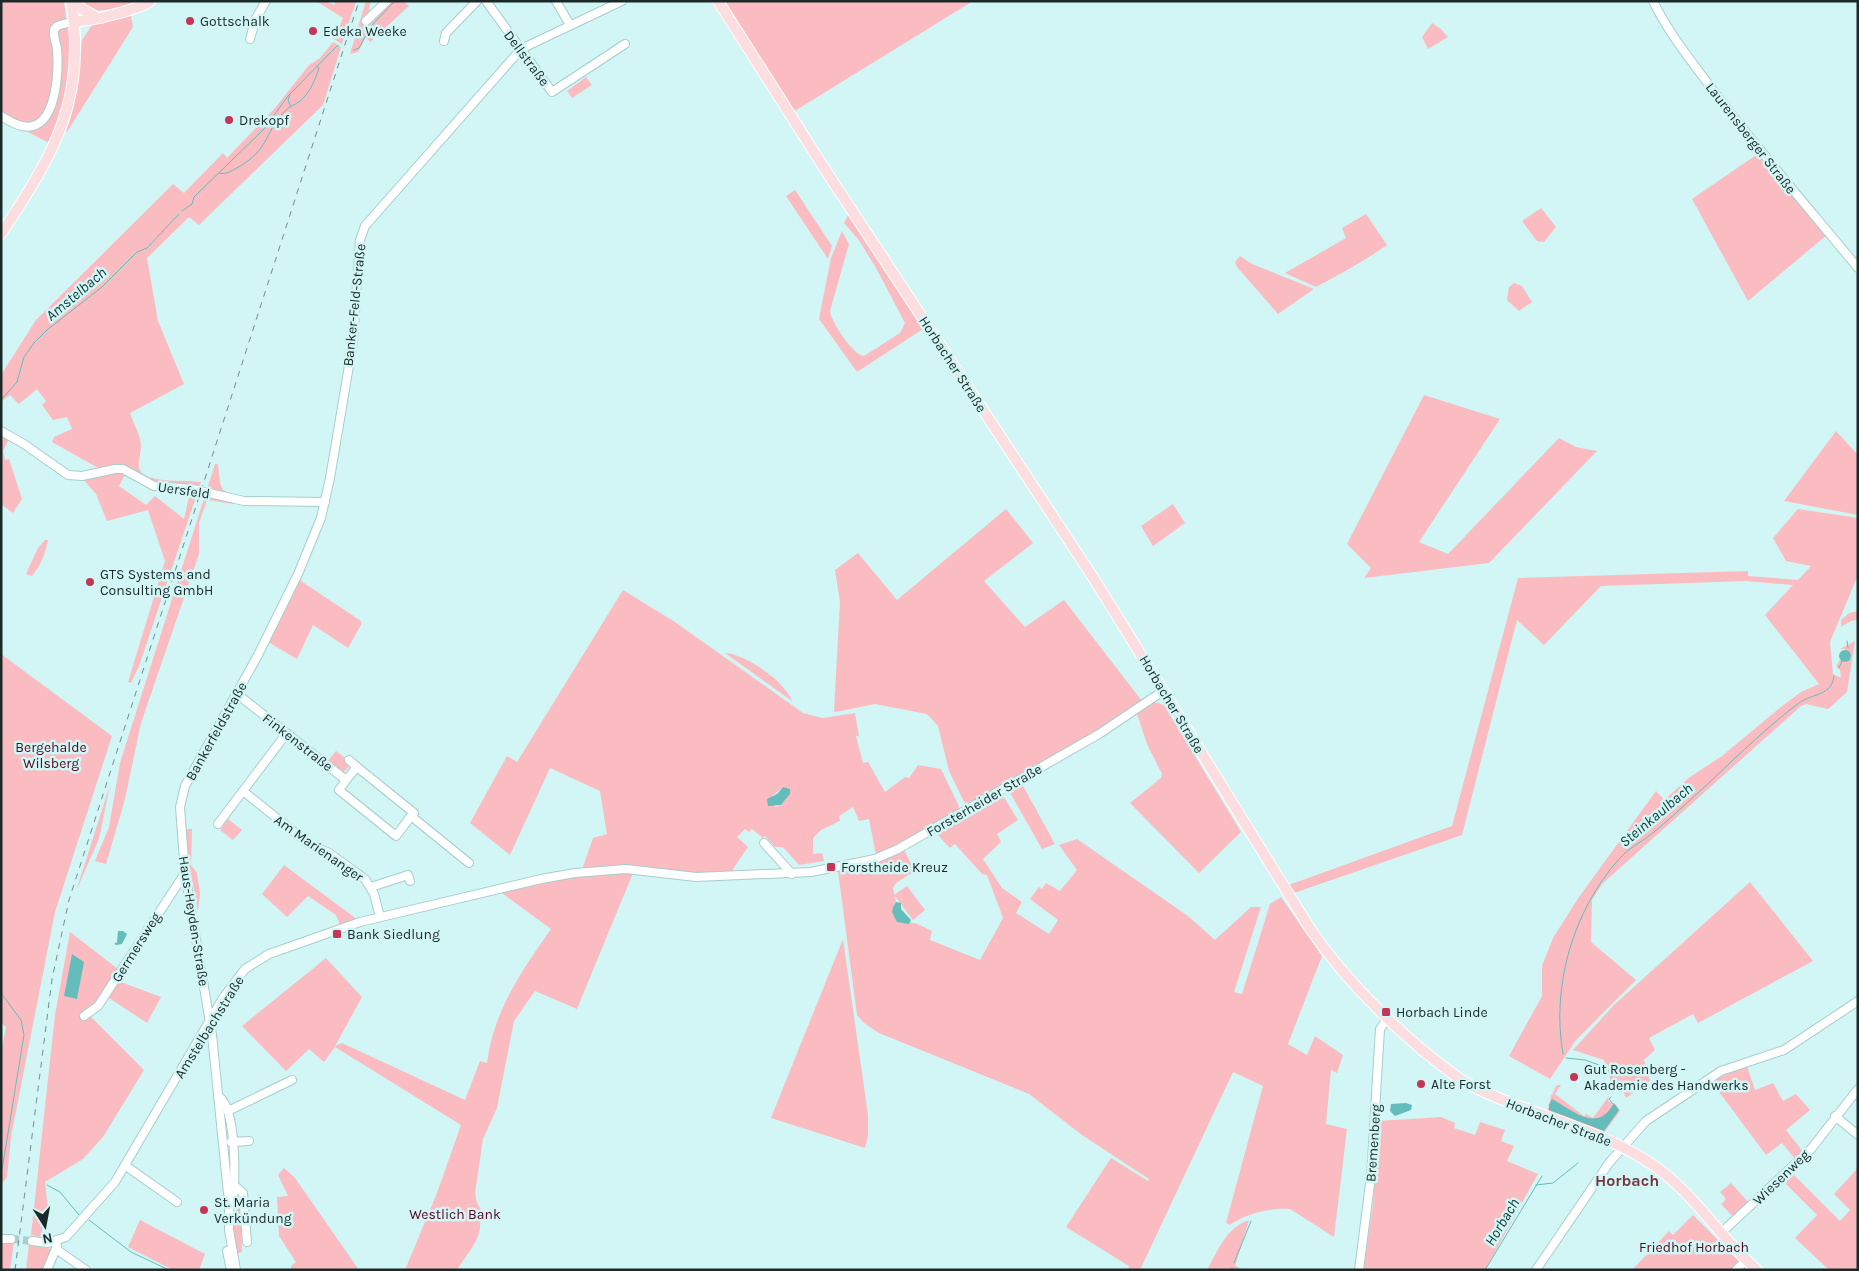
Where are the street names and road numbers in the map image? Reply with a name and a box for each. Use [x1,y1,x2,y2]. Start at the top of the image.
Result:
street label: Dellstraße [500,27,553,90]
street label: Laurensberger Straße [1702,79,1799,197]
street label: Banker-Feld-Straße [340,243,369,367]
street label: Horbacher Straße [915,313,990,416]
street label: Uersfeld [157,478,211,503]
street label: Horbacher Straße [1136,652,1208,756]
street label: Bankerfeldstraße [182,679,251,784]
street label: Finkenstraße [259,710,336,775]
street label: Forsterheider Straße [923,760,1045,840]
street label: Am Marienanger [271,811,367,886]
street label: Haus-Heyden-Straße [175,855,212,988]
street label: Germersweg [108,909,165,985]
street label: Amstelbachstraße [171,973,248,1082]
street label: Horbacher Straße [1504,1095,1614,1150]
street label: Bremenberg [1362,1103,1385,1182]
street label: Wiesenweg [1750,1146,1813,1209]

